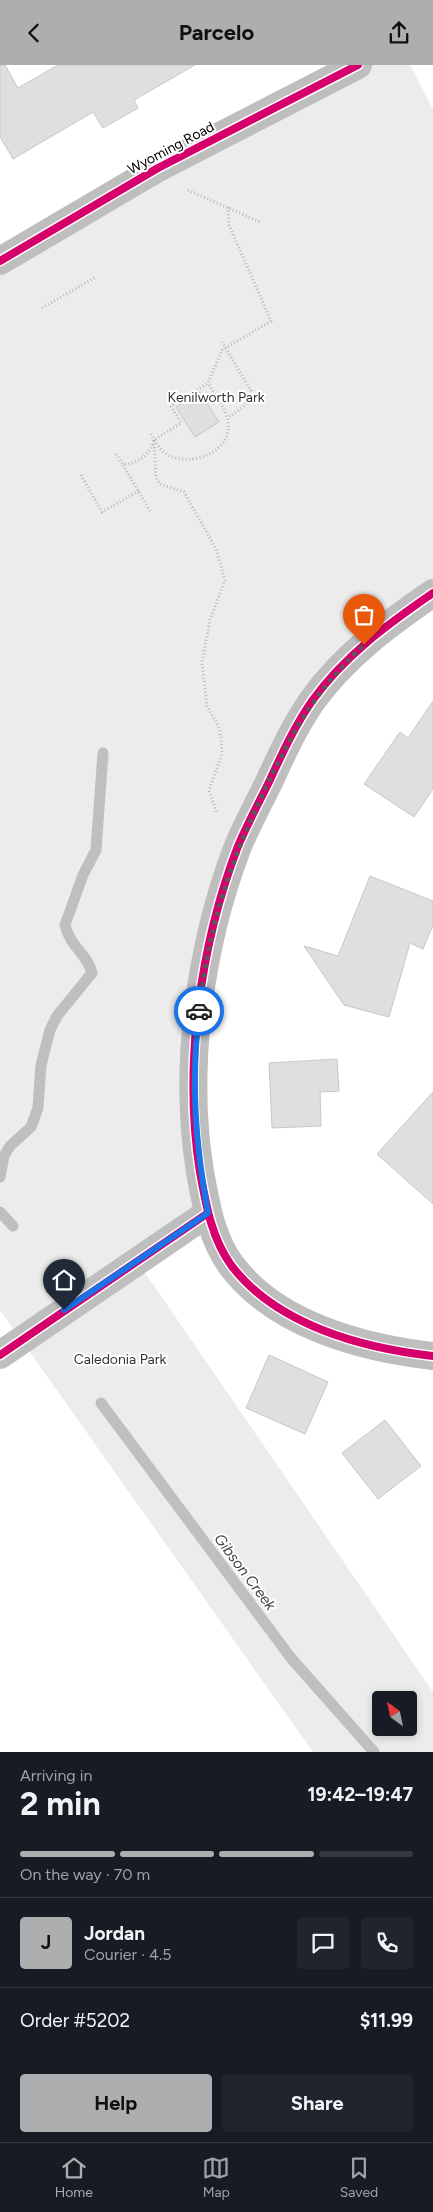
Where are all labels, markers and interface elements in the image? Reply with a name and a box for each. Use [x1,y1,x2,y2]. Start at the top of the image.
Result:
icon: back [20,19,48,47]
text: Parcelo [179,19,254,46]
icon: share [385,19,413,47]
street label: Wyoming Road [125,118,217,178]
park label: Kenilworth Park [167,389,265,406]
pin [343,594,385,645]
icon: bag [350,601,378,629]
courier [174,986,224,1036]
icon: car [185,997,213,1025]
pin [43,1259,85,1310]
icon: home [50,1266,78,1294]
park label: Caledonia Park [74,1351,166,1368]
water label: Gibson Creek [210,1530,280,1614]
north arrow [372,1691,418,1736]
map controls [372,1691,417,1736]
text: Arriving in [20,1766,92,1785]
text: 19:42–19:47 [307,1783,413,1806]
text: 2 min [20,1785,101,1823]
text: On the way · 70 m [20,1865,150,1884]
button: chat [297,1917,349,1969]
button: phone [361,1917,413,1969]
text: Jordan [84,1922,145,1945]
text: J [41,1931,51,1954]
text: Courier · 4.5 [84,1945,171,1964]
text: Order #5202 [20,2009,130,2032]
text: $11.99 [360,2009,413,2032]
button: Help [20,2074,212,2132]
button: Share [222,2074,413,2132]
tab: Home [55,2154,93,2201]
tab: Map [202,2154,230,2201]
tab: Saved [340,2154,378,2201]

